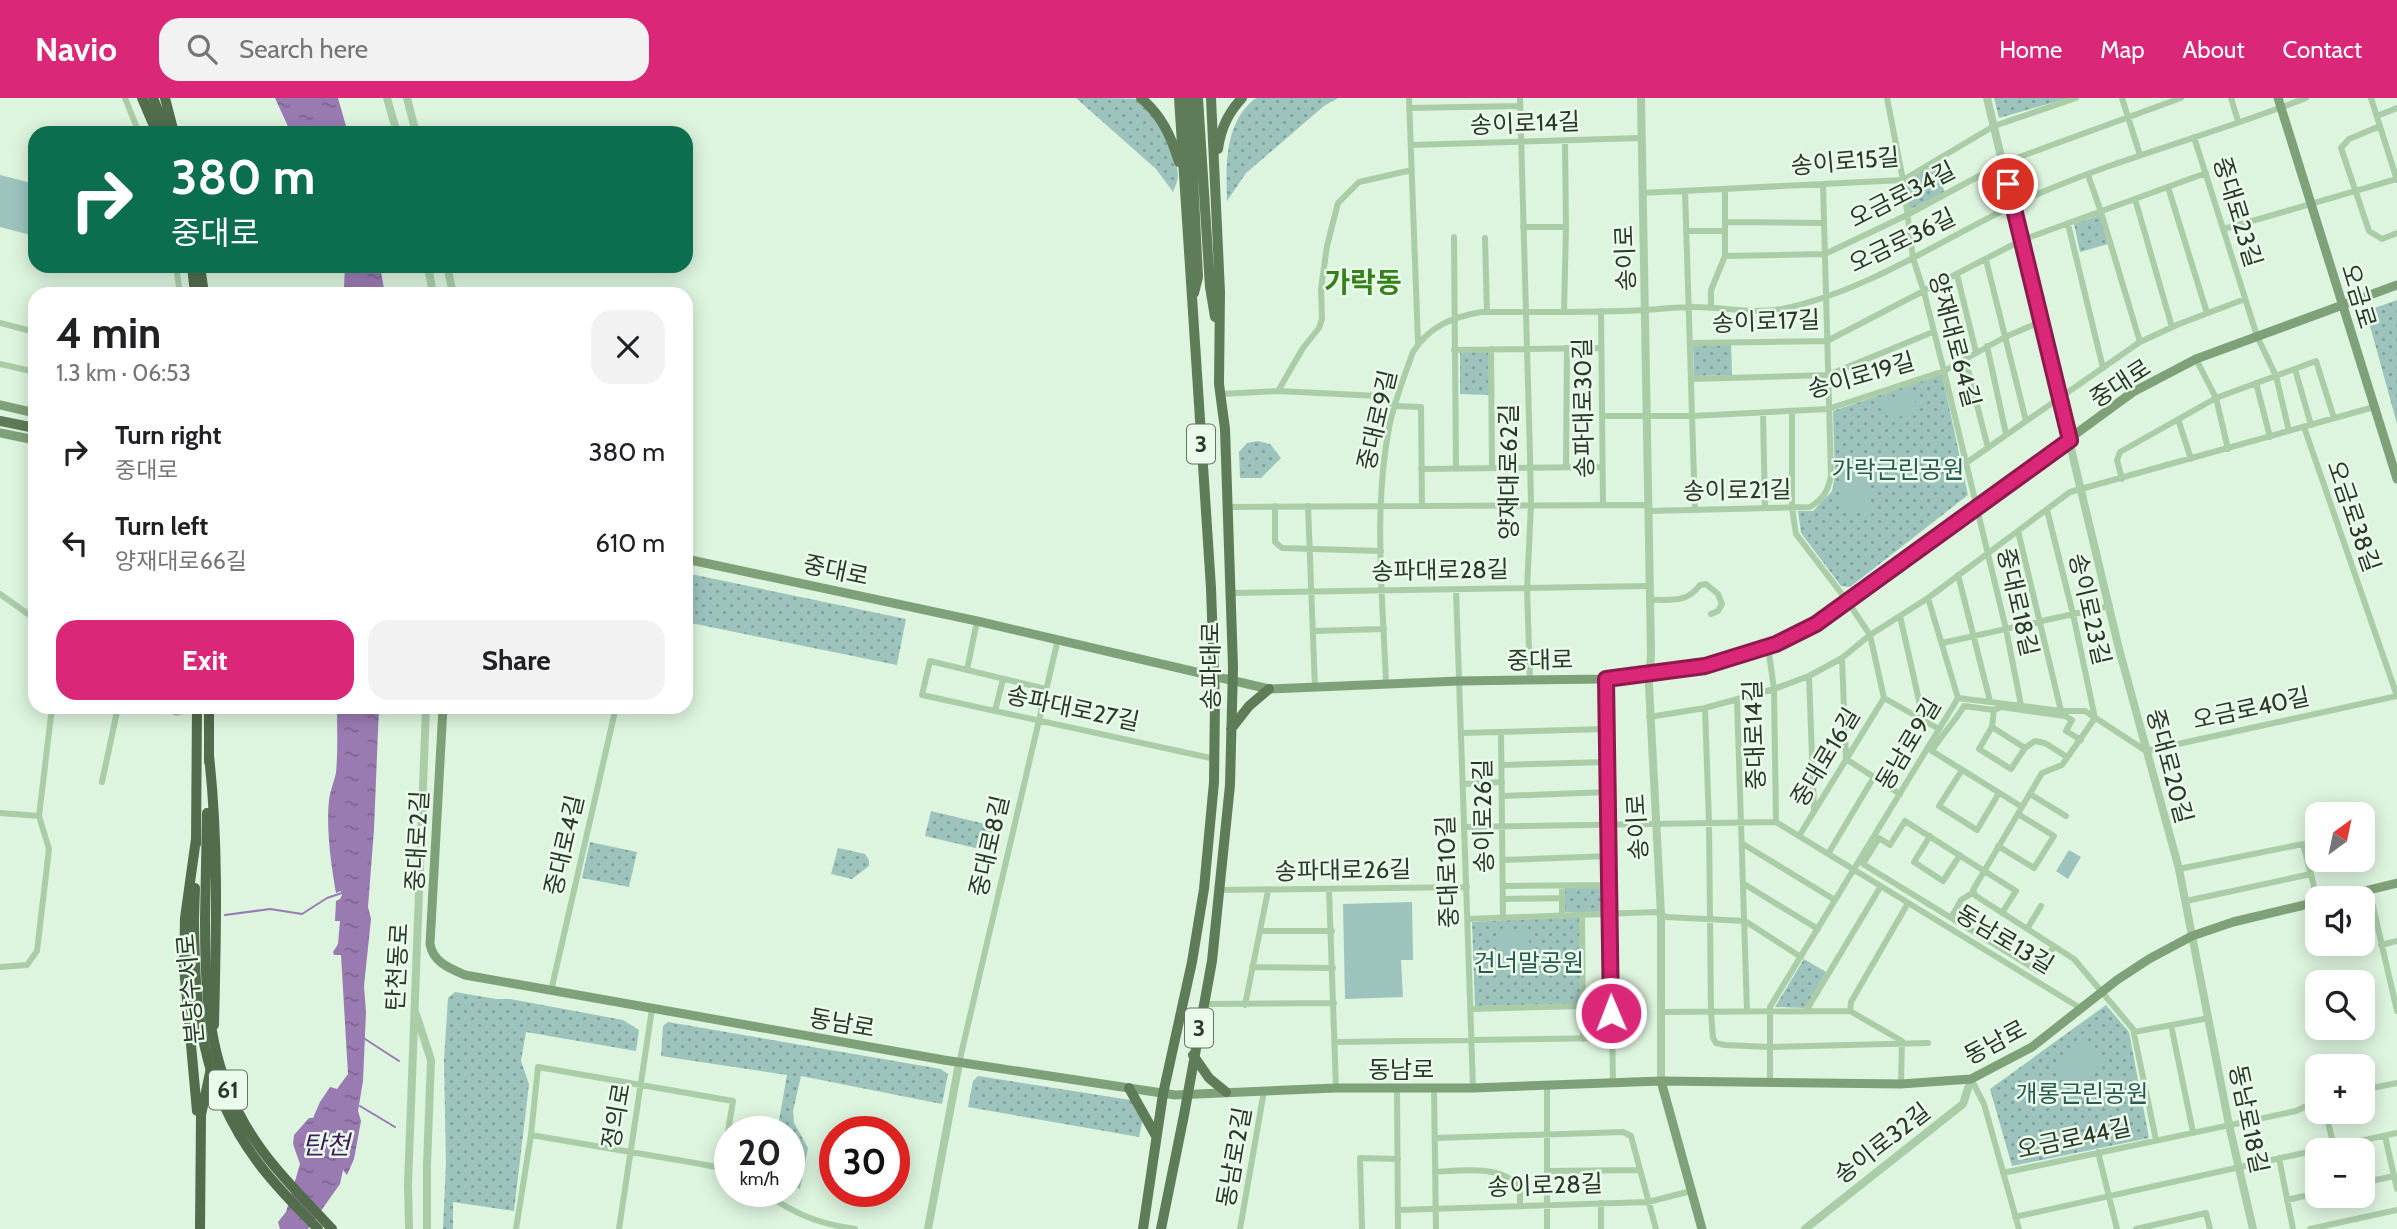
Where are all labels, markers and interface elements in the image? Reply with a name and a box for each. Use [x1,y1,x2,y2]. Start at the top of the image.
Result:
search box [159,18,649,81]
text: Navio [35,29,117,69]
icon: search [183,30,221,68]
text: Search here [239,33,368,65]
text: Home [1999,35,2062,64]
text: Map [2100,35,2145,64]
text: About [2183,35,2245,64]
text: Contact [2283,35,2362,64]
street label: 송이로14길 [1470,107,1580,139]
street label: 송이로15길 [1789,142,1901,180]
text: 380 m [171,147,315,206]
street label: 중대로23길 [2207,153,2269,271]
icon: right [56,154,147,245]
pin [1978,154,2038,214]
street label: 오금로34길 [1844,155,1960,233]
icon: arrive [1989,165,2027,203]
street label: 오금로36길 [1844,202,1960,278]
text: 중대로 [171,213,259,252]
street label: 송이로 [1609,224,1641,292]
street label: 오금로 [2335,260,2383,332]
district label: 가락동 [1324,265,1402,299]
street label: 양재대로64길 [1923,270,1987,410]
street label: 송이로17길 [1711,305,1821,337]
text: 4 min [56,307,161,359]
button: close [591,310,665,384]
street label: 송파대로30길 [1567,338,1599,478]
street label: 송이로19길 [1804,346,1918,404]
street label: 중대로 [2084,353,2156,413]
text: 1.3 km · 06:53 [56,359,191,387]
street label: 중대로9길 [1351,367,1403,473]
street label: 양재대로62길 [1494,404,1523,540]
text: Turn right [115,419,221,451]
road number: 3 [1187,424,1215,464]
icon: right [56,433,94,471]
text: 380 m [588,436,665,468]
park label: 가락근린공원 [1832,455,1964,484]
text: 중대로 [115,456,178,484]
street label: 오금로38길 [2321,457,2387,575]
street label: 송이로21길 [1682,475,1792,505]
text: Turn left [115,510,208,542]
icon: left [56,524,94,562]
text: 610 m [595,527,665,559]
street label: 중대로18길 [1991,545,2045,659]
text: 양재대로66길 [115,547,247,575]
street label: 중대로 [801,549,871,591]
street label: 송이로23길 [2063,550,2117,668]
street label: 송파대로28길 [1371,554,1509,586]
button: Exit [56,620,354,700]
button: Share [368,620,665,700]
street label: 송파대로 [1196,622,1225,710]
street label: 중대로 [1507,645,1573,675]
street label: 송파대로27길 [1004,680,1142,736]
street label: 중대로14길 [1738,680,1770,790]
street label: 오금로40길 [2190,681,2312,735]
street label: 동남로9길 [1869,693,1947,795]
street label: 중대로16길 [1784,702,1866,812]
street label: 중대로20길 [2141,705,2199,827]
street label: 송이로26길 [1468,758,1498,874]
street label: 중대로2길 [400,790,434,892]
street label: 중대로4길 [538,792,590,898]
street label: 중대로8길 [963,793,1015,899]
street label: 송이로 [1621,793,1653,861]
north arrow [2305,802,2375,872]
map controls [2305,802,2375,1208]
street label: 중대로10길 [1431,815,1463,929]
street label: 송파대로26길 [1274,854,1412,886]
button: sound [2305,886,2375,956]
street label: 동남로13길 [1951,898,2059,980]
street label: 탄천동로 [380,922,414,1012]
street label: 분당수서로 [171,933,209,1045]
park label: 건너말공원 [1474,948,1584,977]
button: search [2305,970,2375,1040]
position arrow [1574,976,1648,1050]
street label: 동남로 [807,1003,877,1043]
road number: 3 [1185,1009,1213,1048]
street label: 동남로 [1959,1014,2031,1070]
button: + [2305,1054,2375,1124]
street label: 동남로 [1368,1055,1434,1084]
street label: 동남로18길 [2223,1062,2275,1176]
road number: 61 [209,1071,247,1110]
park label: 개롱근린공원 [2016,1079,2148,1108]
street label: 정의로 [596,1081,636,1151]
street label: 송이로32길 [1828,1097,1936,1189]
street label: 동남로2길 [1211,1105,1257,1209]
street label: 오금로44길 [2014,1112,2134,1164]
speed limit sign: 30 [819,1116,910,1207]
water label: 탄천 [302,1129,353,1161]
text: 20 [738,1131,781,1174]
button: − [2305,1138,2375,1208]
text: km/h [740,1168,779,1190]
street label: 송이로28길 [1487,1168,1603,1202]

